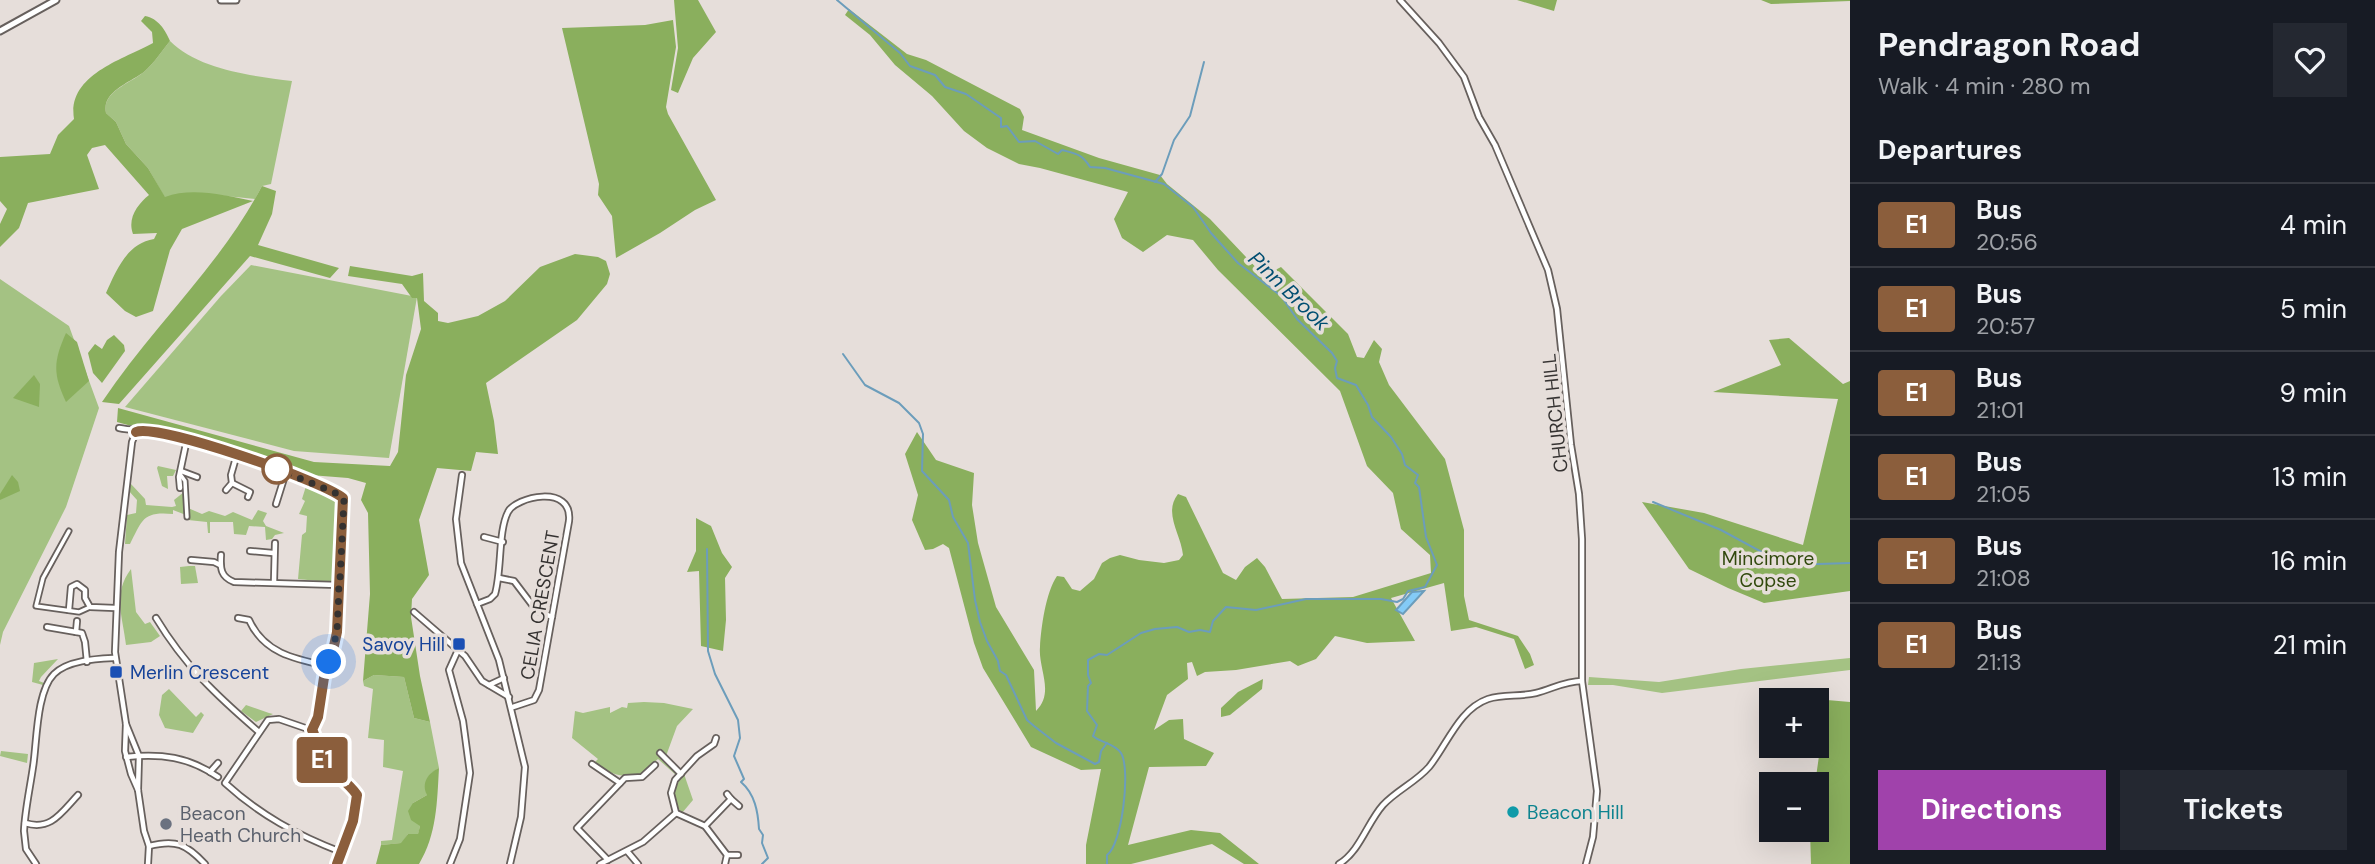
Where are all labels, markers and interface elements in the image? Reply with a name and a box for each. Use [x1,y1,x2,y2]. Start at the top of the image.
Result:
text: Pendragon Road [1878,23,2140,66]
button: heart [2273,23,2347,97]
text: Walk · 4 min · 280 m [1878,71,2090,101]
text: Departures [1878,133,2022,167]
text: Bus [1976,193,2022,227]
text: 4 min [2280,208,2347,242]
text: E1 [1905,209,1928,240]
text: 20:56 [1976,227,2038,257]
water label: Pinn Brook [1242,245,1336,337]
text: Bus [1976,277,2022,311]
text: 5 min [2280,292,2347,326]
text: E1 [1905,293,1928,324]
text: 20:57 [1976,311,2035,341]
street label: CHURCH HILL [1536,352,1574,474]
text: Bus [1976,361,2022,395]
text: 9 min [2279,376,2347,410]
text: E1 [1905,377,1928,408]
text: 21:01 [1976,395,2024,425]
text: Bus [1976,445,2022,479]
unlabelled marker [262,454,292,484]
text: 13 min [2272,460,2347,494]
text: E1 [1905,461,1928,492]
text: 21:05 [1976,479,2031,509]
street label: CELIA CRESCENT [515,528,566,682]
text: Bus [1976,529,2022,563]
text: 16 min [2271,544,2347,578]
text: E1 [1905,545,1928,576]
park label: Mincimore Copse [1722,546,1814,593]
text: 21:08 [1976,563,2031,593]
text: Bus [1976,613,2022,647]
text: 21 min [2273,628,2347,662]
text: E1 [1905,629,1928,660]
place label: Savoy Hill [362,632,445,657]
marker: Savoy Hill [451,636,467,652]
your location [311,644,346,679]
text: 21:13 [1976,647,2022,677]
place label: Merlin Crescent [130,660,269,685]
marker: Merlin Crescent [108,664,124,680]
map controls [1759,688,1829,842]
button: + [1759,688,1829,758]
line badge: E1 [290,737,354,783]
text: E1 [311,744,333,775]
button: Directions [1878,770,2106,850]
button: Tickets [2120,770,2347,850]
button: − [1759,772,1829,842]
place label: Beacon Hill [1527,800,1624,825]
place label: Beacon Heath Church [180,801,301,848]
marker: Beacon Hill [1505,804,1521,820]
marker: Beacon Heath Church [158,816,174,832]

